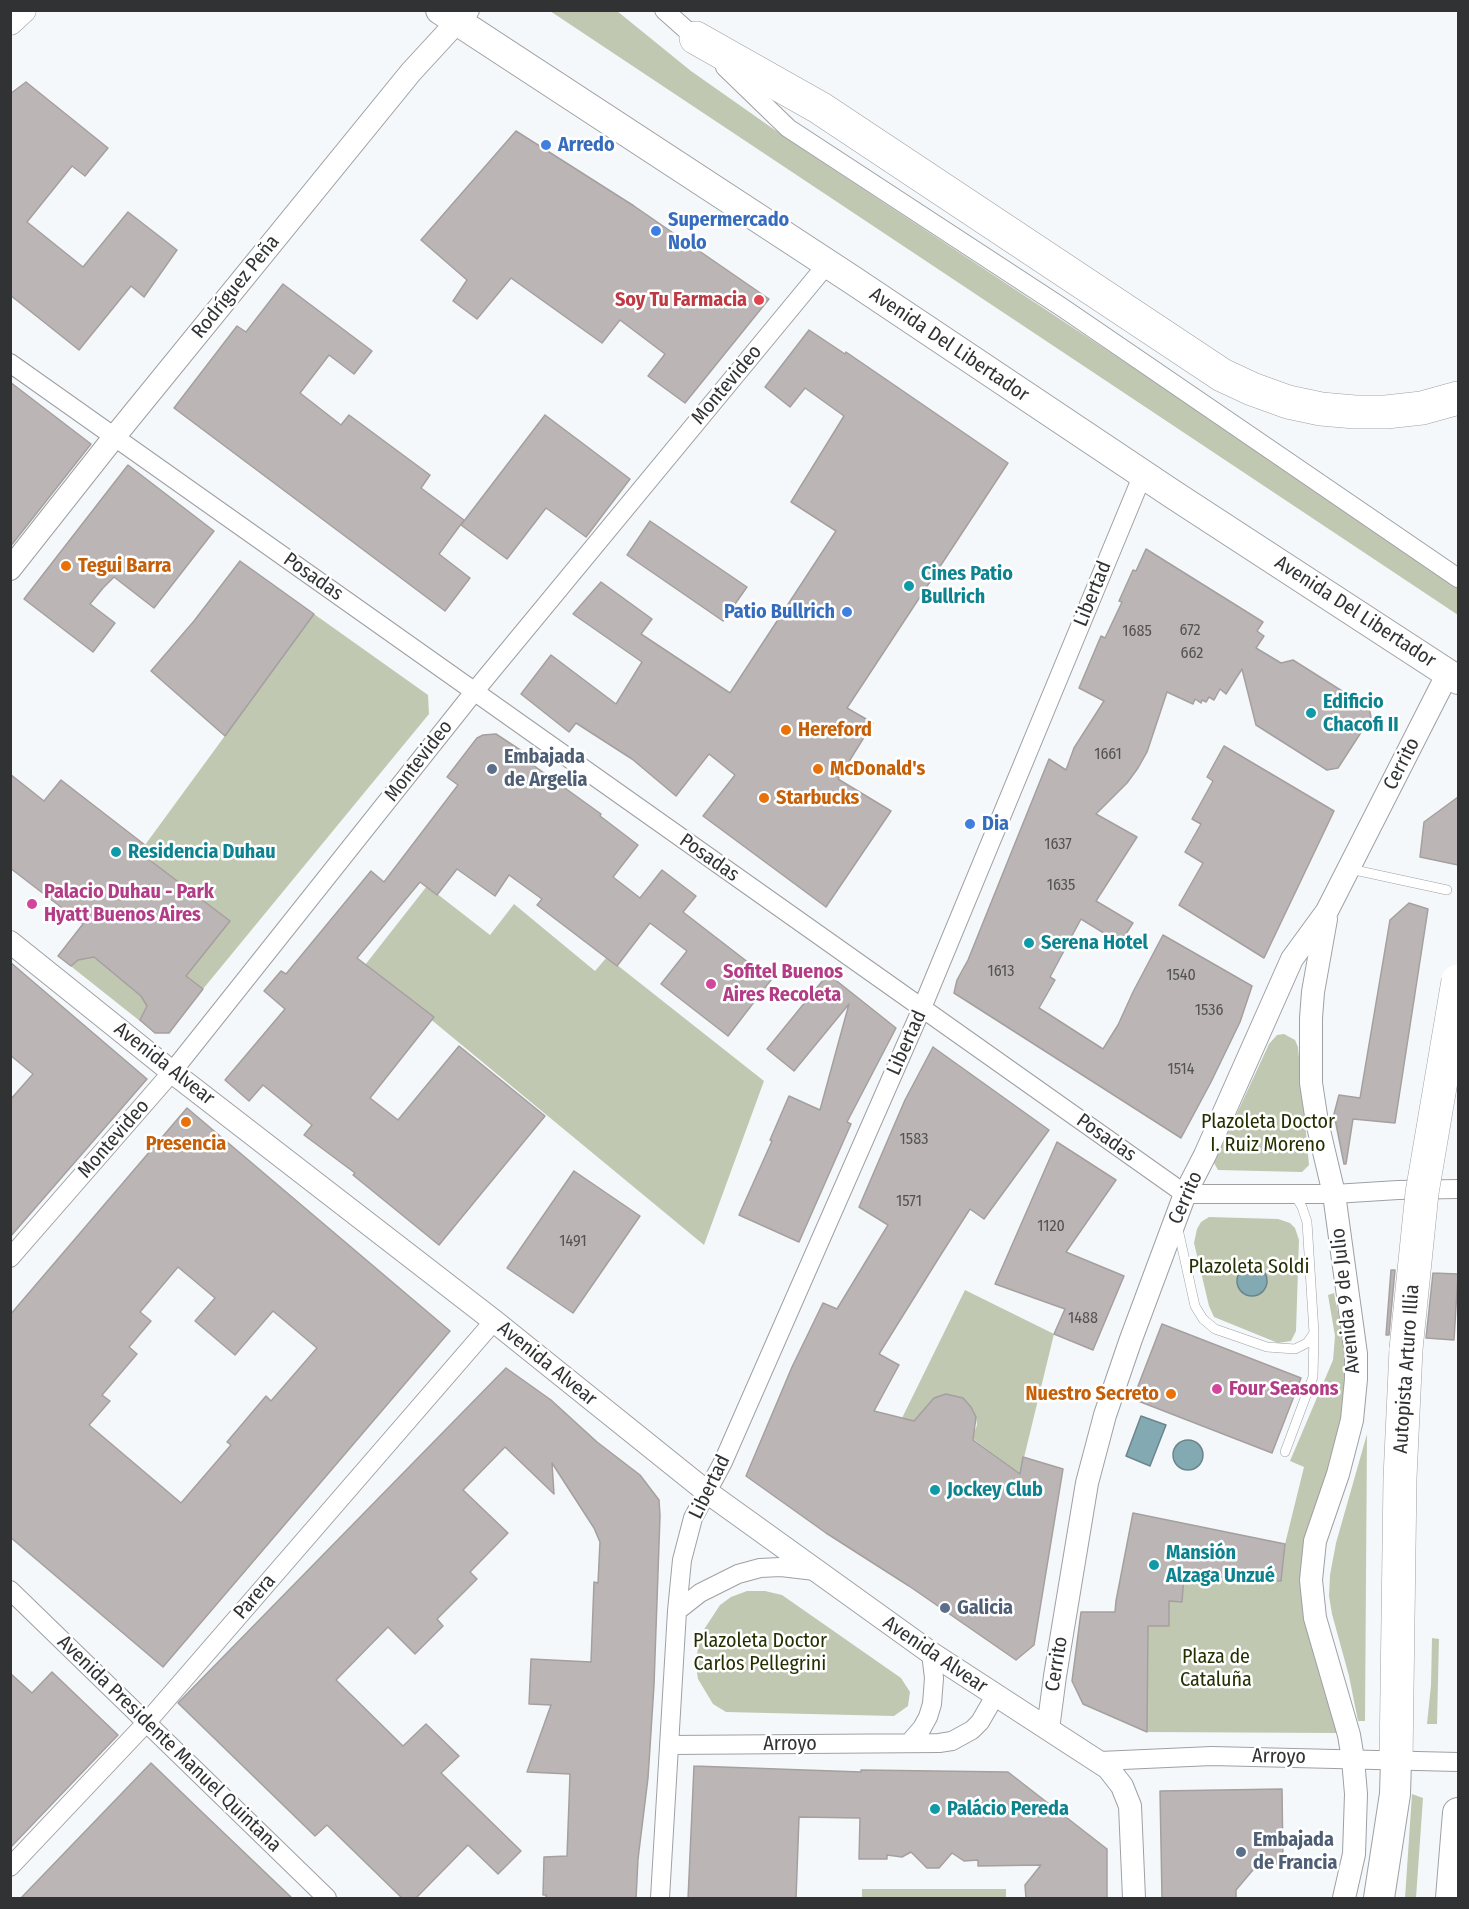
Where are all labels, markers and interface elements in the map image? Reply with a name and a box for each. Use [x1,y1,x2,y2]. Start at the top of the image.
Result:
place label: Arredo [558,133,615,157]
marker: Arredo [539,138,553,152]
place label: Supermercado Nolo [668,208,789,255]
marker: Supermercado Nolo [649,224,663,238]
street label: Rodríguez Peña [187,231,285,343]
street label: Avenida Del Libertador [865,283,1033,407]
place label: Soy Tu Farmacia [615,288,747,312]
marker: Soy Tu Farmacia [752,293,766,307]
street label: Montevideo [687,340,767,430]
street label: Posadas [278,548,348,606]
street label: Avenida Del Libertador [1270,551,1440,673]
place label: Tegui Barra [78,554,171,578]
street label: Libertad [1069,558,1117,630]
marker: Tegui Barra [59,559,73,573]
place label: Cines Patio Bullrich [921,562,1013,609]
marker: Cines Patio Bullrich [902,579,916,593]
place label: Patio Bullrich [724,600,835,624]
marker: Patio Bullrich [840,605,854,619]
house number: 672 [1180,621,1200,641]
house number: 1685 [1122,622,1152,642]
house number: 662 [1181,644,1203,664]
place label: Edificio Chacofi II [1323,690,1399,737]
marker: Edificio Chacofi II [1304,706,1318,720]
street label: Montevideo [380,716,458,806]
place label: Hereford [798,718,872,742]
marker: Hereford [779,723,793,737]
street label: Cerrito [1379,734,1425,794]
place label: Embajada de Argelia [504,745,587,792]
house number: 1661 [1094,745,1122,765]
place label: McDonald's [830,757,925,781]
marker: Embajada de Argelia [485,762,499,776]
marker: McDonald's [811,762,825,776]
place label: Starbucks [776,786,859,810]
marker: Starbucks [757,791,771,805]
place label: Dia [982,812,1009,836]
marker: Dia [963,817,977,831]
street label: Posadas [674,829,744,887]
house number: 1637 [1044,835,1072,855]
place label: Residencia Duhau [128,840,276,864]
marker: Residencia Duhau [109,845,123,859]
house number: 1635 [1047,876,1075,896]
place label: Palacio Duhau - Park Hyatt Buenos Aires [44,880,214,927]
marker: Palacio Duhau - Park Hyatt Buenos Aires [25,897,39,911]
place label: Serena Hotel [1041,931,1148,955]
marker: Serena Hotel [1022,936,1036,950]
place label: Sofitel Buenos Aires Recoleta [723,960,843,1007]
house number: 1613 [988,962,1014,982]
house number: 1540 [1166,966,1196,986]
marker: Sofitel Buenos Aires Recoleta [704,977,718,991]
house number: 1536 [1195,1001,1223,1021]
street label: Libertad [882,1007,932,1079]
street label: Avenida Alvear [109,1017,219,1111]
house number: 1514 [1168,1060,1194,1080]
street label: Montevideo [73,1095,155,1183]
street label: Posadas [1071,1109,1141,1167]
park label: Plazoleta Doctor I. Ruiz Moreno [1201,1110,1335,1157]
marker: Presencia [179,1115,193,1129]
house number: 1583 [900,1130,928,1150]
place label: Presencia [146,1132,226,1156]
street label: Cerrito [1164,1168,1208,1228]
house number: 1571 [896,1192,922,1212]
house number: 1120 [1037,1217,1065,1237]
street label: Avenida 9 de Julio [1326,1227,1366,1375]
house number: 1491 [559,1232,587,1252]
park label: Plazoleta Soldi [1189,1255,1309,1279]
street label: Autopista Arturo Illia [1389,1284,1425,1454]
house number: 1488 [1068,1309,1098,1329]
street label: Avenida Alvear [492,1317,602,1411]
place label: Four Seasons [1229,1377,1339,1401]
place label: Nuestro Secreto [1026,1382,1159,1406]
marker: Four Seasons [1210,1382,1224,1396]
marker: Nuestro Secreto [1164,1387,1178,1401]
street label: Libertad [684,1451,736,1523]
place label: Jockey Club [947,1478,1043,1502]
marker: Jockey Club [928,1483,942,1497]
place label: Mansión Alzaga Unzué [1166,1541,1275,1588]
marker: Mansión Alzaga Unzué [1147,1558,1161,1572]
street label: Parera [229,1570,281,1624]
place label: Galicia [957,1596,1013,1620]
marker: Galicia [938,1601,952,1615]
street label: Avenida Alvear [878,1611,992,1699]
park label: Plazoleta Doctor Carlos Pellegrini [693,1629,827,1676]
street label: Avenida Presidente Manuel Quintana [52,1630,286,1858]
street label: Cerrito [1041,1635,1073,1693]
park label: Plaza de Cataluña [1180,1645,1252,1692]
street label: Arroyo [763,1732,817,1756]
street label: Arroyo [1252,1745,1306,1769]
place label: Palácio Pereda [947,1797,1069,1821]
marker: Palácio Pereda [928,1802,942,1816]
place label: Embajada de Francia [1253,1828,1337,1875]
marker: Embajada de Francia [1234,1845,1248,1859]

